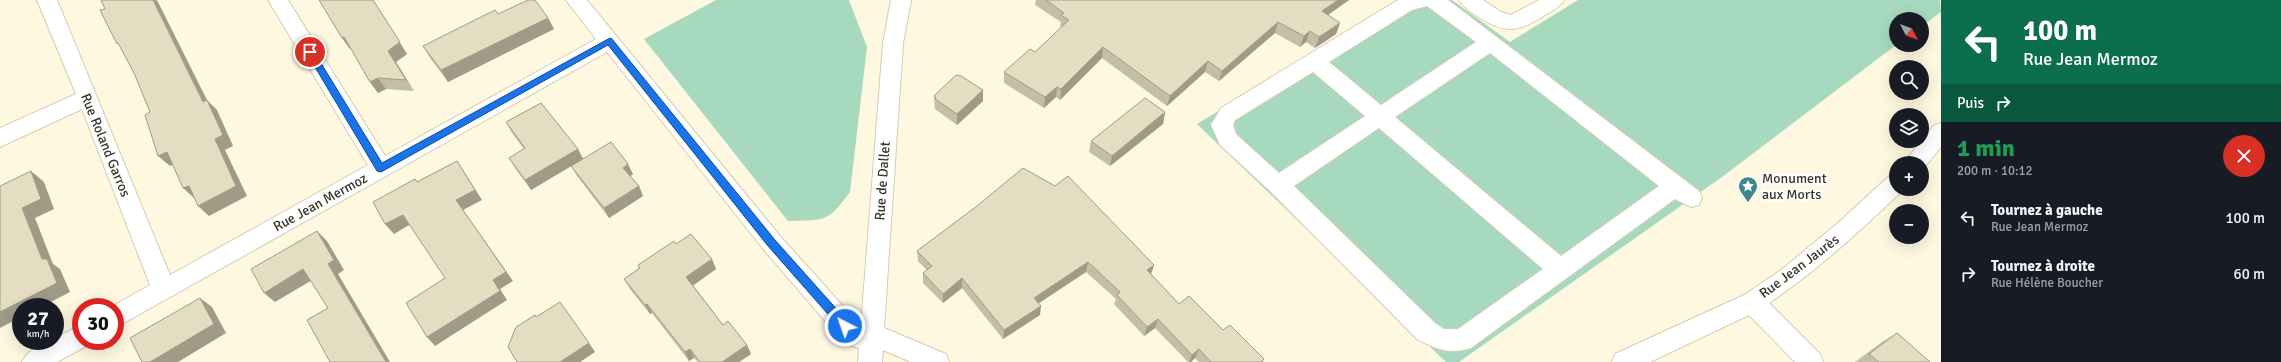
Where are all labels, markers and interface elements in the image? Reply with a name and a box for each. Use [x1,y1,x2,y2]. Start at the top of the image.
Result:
north arrow [1889,12,1929,52]
map controls [1889,12,1929,244]
text: 100 m [2023,14,2097,48]
icon: left [1957,16,2009,68]
pin [293,35,327,69]
icon: arrive [299,41,321,63]
text: Rue Jean Mermoz [2023,48,2158,70]
button: search [1889,60,1929,100]
street label: Rue Roland Garros [77,91,134,199]
icon: right [1992,92,2014,114]
text: Puis [1957,94,1984,112]
button: layers [1889,108,1929,148]
text: 1 min [1957,133,2015,163]
button: close [2223,135,2265,177]
street label: Rue de Dallet [871,141,894,221]
button: + [1889,156,1929,196]
text: 200 m · 10:12 [1957,163,2033,179]
street label: Rue Jean Mermoz [270,170,370,235]
place label: Monument aux Morts [1762,170,1827,203]
place icon: Monument aux Morts [1737,175,1759,203]
text: Tournez à gauche [1991,201,2103,219]
button: − [1889,204,1929,244]
icon: left [1957,207,1979,229]
text: 100 m [2225,209,2265,227]
text: Rue Jean Mermoz [1991,219,2088,235]
street label: Rue Jean Jaurès [1756,231,1843,302]
text: Tournez à droite [1991,257,2095,275]
icon: right [1957,263,1979,285]
text: 60 m [2234,265,2265,283]
text: Rue Hélène Boucher [1991,275,2103,291]
speed limit sign: 30 [72,298,124,350]
position arrow [824,305,866,347]
text: 27 [27,306,49,331]
text: km/h [27,328,49,340]

